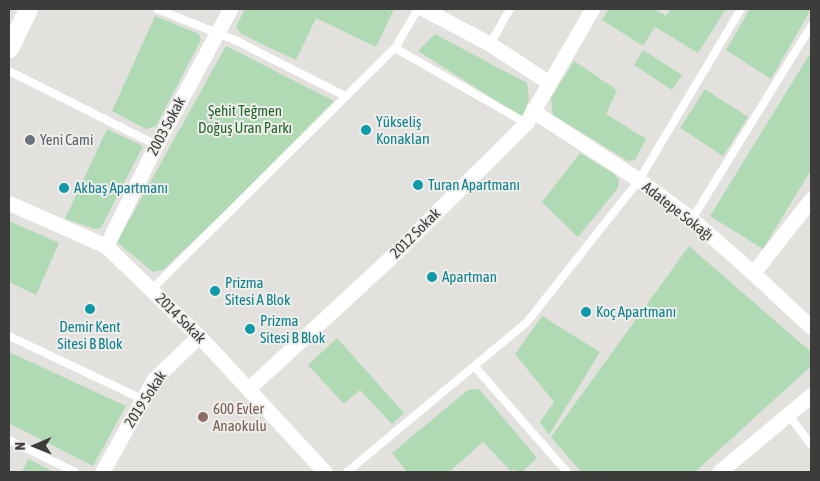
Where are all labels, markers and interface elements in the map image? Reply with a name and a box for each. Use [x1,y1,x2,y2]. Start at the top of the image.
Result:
street label: 2003 Sokak [143,94,189,158]
park label: Şehit Teğmen Doğuş Uran Parkı [198,101,292,136]
place label: Yükseliş Konakları [376,112,430,147]
marker: Yükseliş Konakları [360,124,372,136]
place label: Yeni Cami [40,131,93,149]
marker: Yeni Cami [24,134,36,146]
place label: Turan Apartmanı [428,176,520,194]
street label: Adatepe Sokağı [639,178,717,244]
place label: Akbaş Apartmanı [74,179,168,197]
marker: Turan Apartmanı [412,179,424,191]
marker: Akbaş Apartmanı [58,182,70,194]
street label: 2012 Sokak [386,204,444,262]
place label: Apartman [442,268,497,286]
marker: Apartman [426,271,438,283]
place label: Prizma Sitesi A Blok [225,273,291,308]
marker: Prizma Sitesi A Blok [209,285,221,297]
street label: 2014 Sokak [152,289,210,347]
marker: Demir Kent Sitesi B Blok [84,303,96,315]
place label: Koç Apartmanı [596,303,676,321]
marker: Koç Apartmanı [580,306,592,318]
place label: Prizma Sitesi B Blok [260,311,325,346]
place label: Demir Kent Sitesi B Blok [57,317,123,352]
marker: Prizma Sitesi B Blok [244,323,256,335]
street label: 2019 Sokak [120,367,170,431]
place label: 600 Evler Anaokulu [213,399,267,434]
marker: 600 Evler Anaokulu [197,411,209,423]
north arrow [10,421,60,471]
text: N [12,442,28,451]

